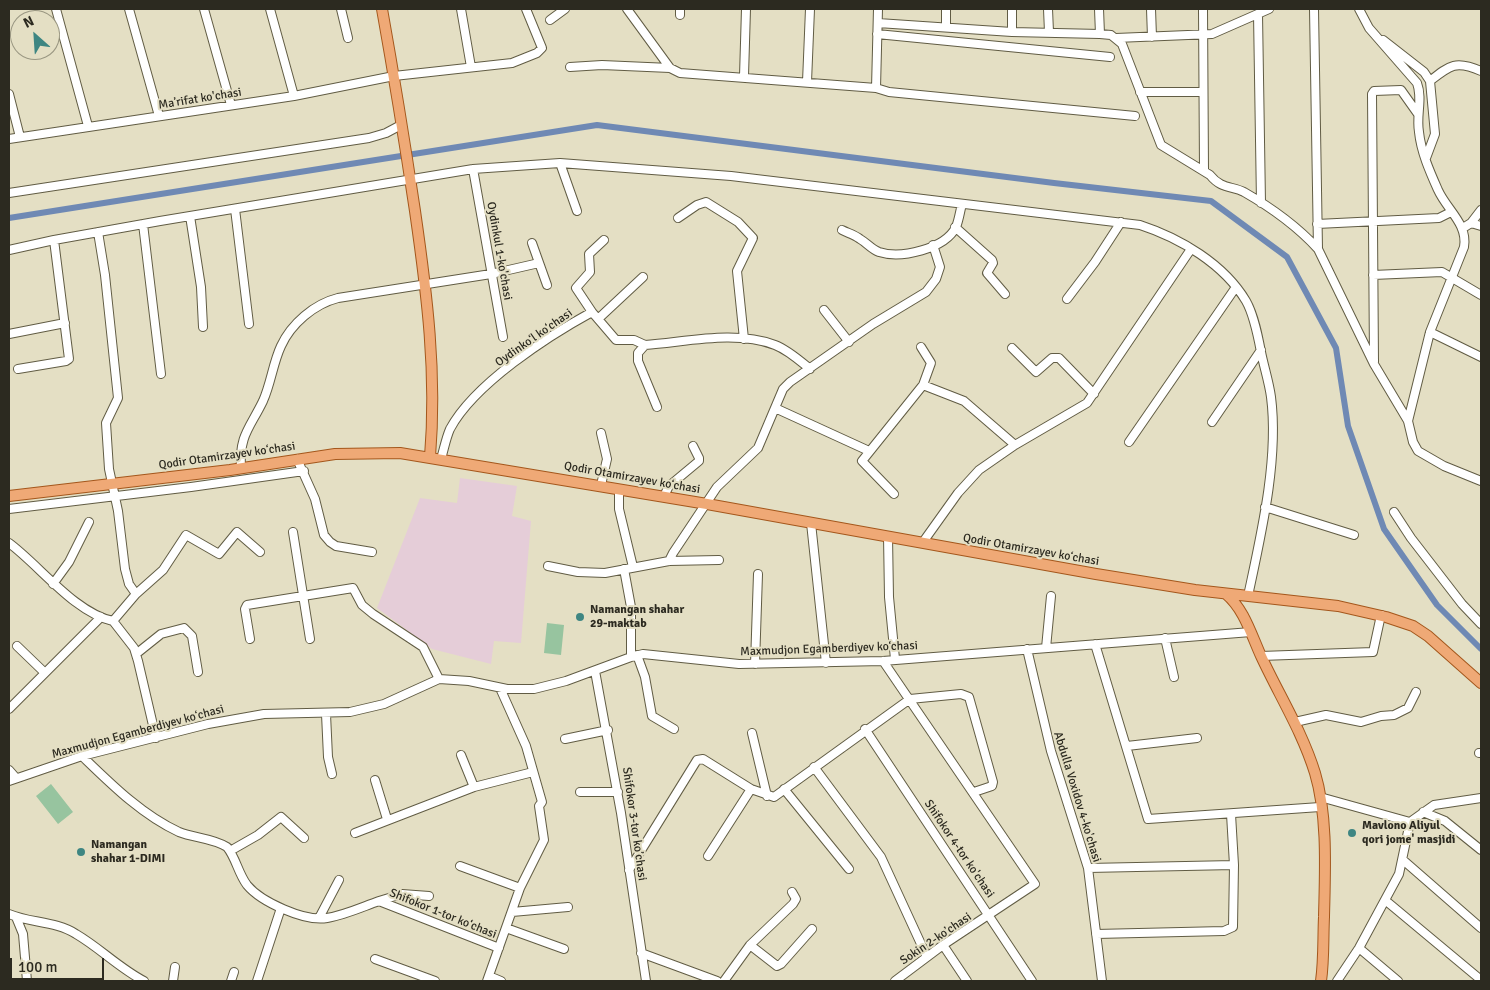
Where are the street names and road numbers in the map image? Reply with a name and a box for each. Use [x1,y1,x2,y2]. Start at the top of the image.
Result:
street label: Maʼrifat ko'chasi [157,85,243,113]
street label: Oydinkul 1-ko'chasi [483,201,515,301]
street label: Oydinkoʻl koʻchasi [493,306,575,370]
street label: Qodir Otamirzayev koʻchasi [158,439,296,473]
street label: Qodir Otamirzayev koʻchasi [563,459,701,497]
street label: Qodir Otamirzayev koʻchasi [962,531,1100,569]
street label: Maxmudjon Egamberdiyev koʻchasi [740,639,918,659]
street label: Maxmudjon Egamberdiyev koʻchasi [50,702,226,762]
street label: Abdulla Voxidov 4-ko'chasi [1050,730,1104,864]
street label: Shifokor 3-tor koʼchasi [619,766,649,882]
street label: Shifokor 4-tor ko'chasi [921,797,997,901]
street label: Shifokor 1-tor koʻchasi [387,886,499,942]
street label: Sokin 2-koʼchasi [898,910,974,968]

